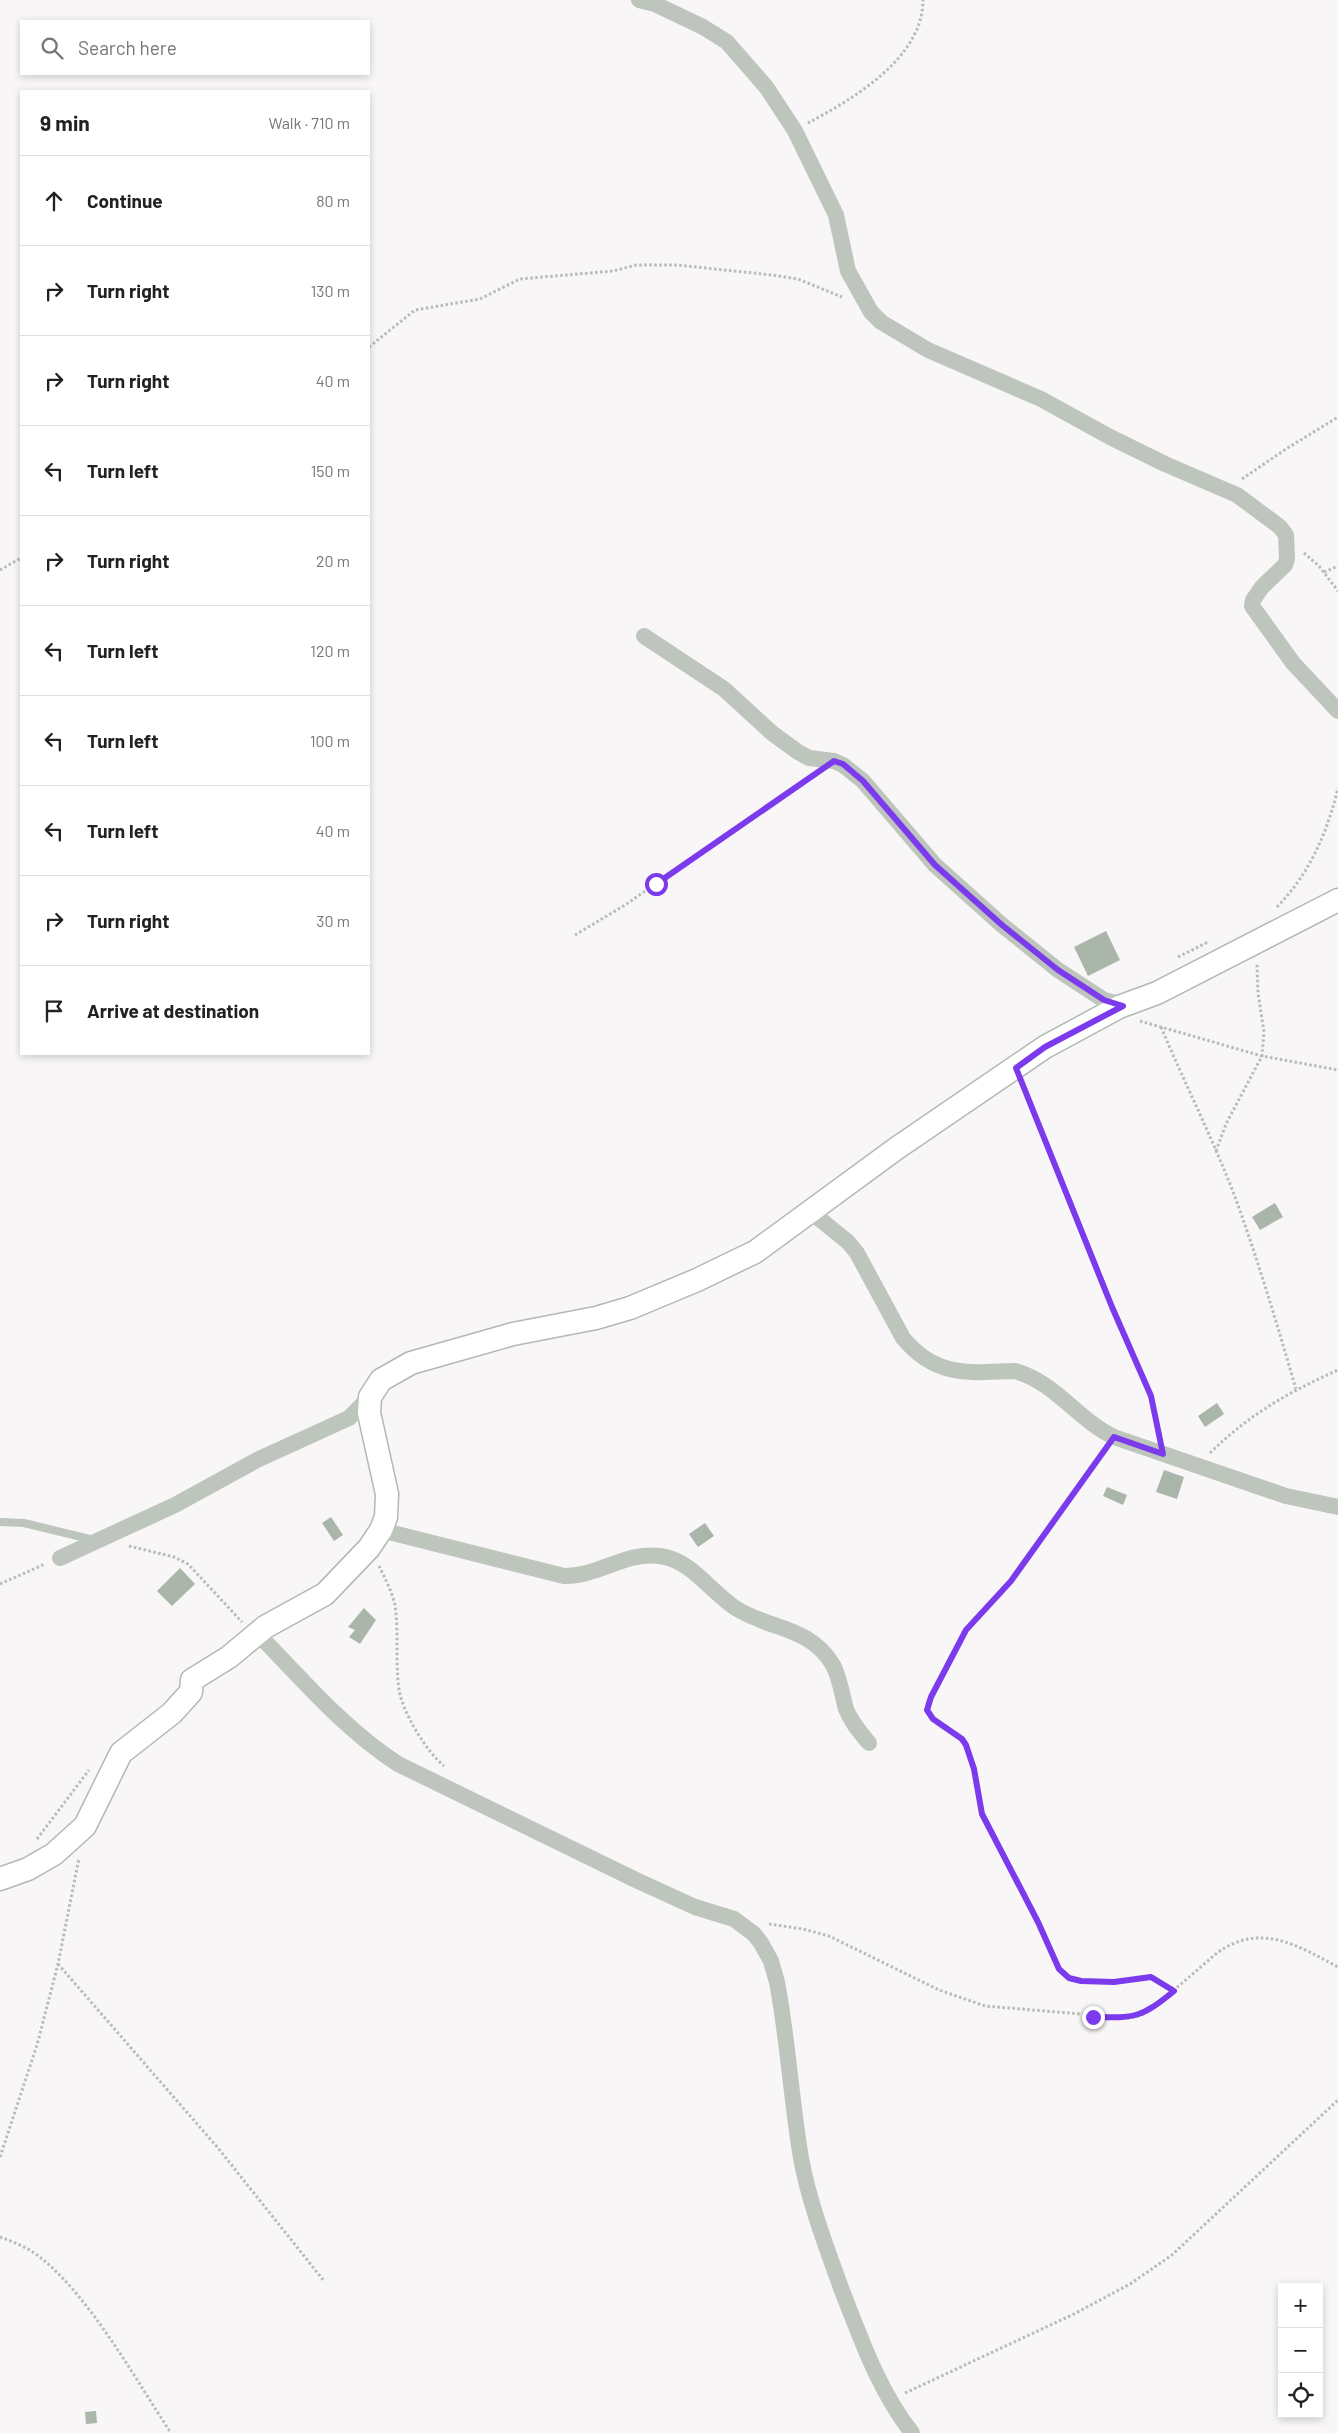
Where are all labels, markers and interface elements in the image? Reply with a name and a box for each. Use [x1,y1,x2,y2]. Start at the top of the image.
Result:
search box [20,20,370,75]
icon: search [38,34,66,62]
text: Search here [78,36,177,59]
text: 9 min [40,110,90,135]
text: Walk · 710 m [268,113,350,132]
icon: ahead [40,187,68,215]
text: Continue [87,189,163,212]
text: 80 m [316,191,350,210]
icon: right [40,277,68,305]
text: Turn right [87,279,169,302]
text: 130 m [311,281,350,300]
icon: right [40,367,68,395]
text: Turn right [87,369,169,392]
text: 40 m [316,371,350,390]
icon: left [40,457,68,485]
text: Turn left [87,459,158,482]
text: 150 m [311,461,350,480]
icon: right [40,547,68,575]
text: Turn right [87,549,169,572]
text: 20 m [316,551,350,570]
icon: left [40,637,68,665]
text: Turn left [87,639,158,662]
text: 120 m [310,641,350,660]
icon: left [40,727,68,755]
text: Turn left [87,729,158,752]
text: 100 m [310,731,350,750]
icon: left [40,817,68,845]
text: Turn left [87,819,158,842]
text: 40 m [316,821,350,840]
route start [645,873,668,896]
icon: right [40,907,68,935]
text: Turn right [87,909,169,932]
text: 30 m [316,911,350,930]
icon: arrive [40,997,68,1025]
text: Arrive at destination [87,999,259,1022]
route end [1082,2006,1105,2029]
map controls [1278,2283,1323,2418]
button: + [1278,2283,1323,2328]
button: − [1278,2328,1323,2373]
button: locate [1278,2373,1323,2418]

